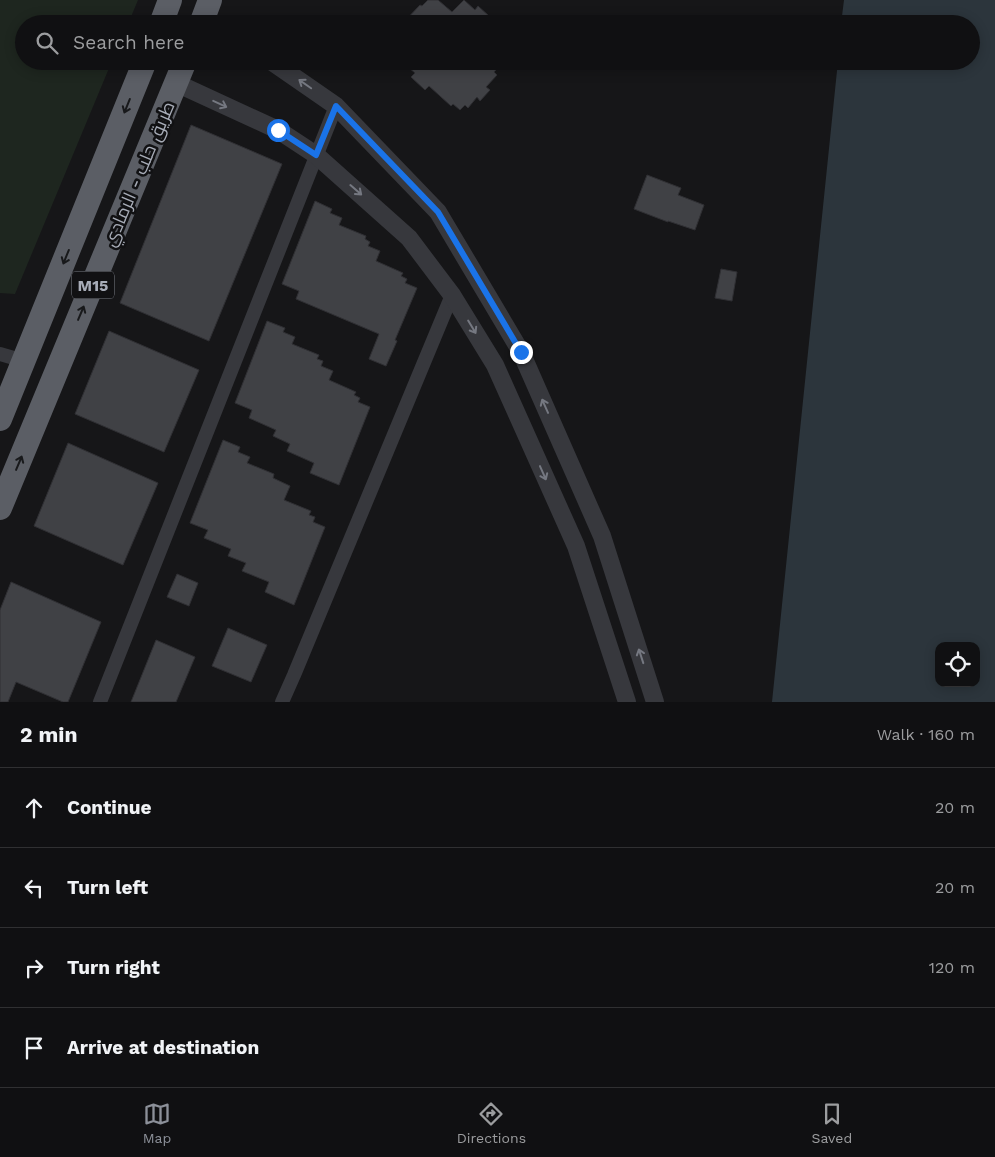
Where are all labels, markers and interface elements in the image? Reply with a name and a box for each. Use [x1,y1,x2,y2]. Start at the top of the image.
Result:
search box [15,15,980,70]
icon: search [33,29,61,57]
text: Search here [73,31,184,54]
one-way arrow [298,79,312,89]
street label: طريق حلب - الرمادي [98,98,182,251]
one-way arrow [122,98,131,114]
one-way arrow [212,99,227,109]
route start [267,119,290,142]
one-way arrow [350,184,363,196]
one-way arrow [61,249,71,264]
road number: M15 [72,272,114,298]
one-way arrow [77,306,86,321]
one-way arrow [467,320,477,334]
route end [510,341,533,364]
one-way arrow [540,399,550,414]
one-way arrow [14,456,24,471]
one-way arrow [538,465,548,480]
map controls [935,642,980,687]
button: locate [935,642,980,687]
one-way arrow [635,648,645,664]
text: 2 min [20,722,77,747]
text: Walk · 160 m [877,725,975,744]
icon: ahead [20,794,48,822]
text: Continue [67,796,151,819]
text: 20 m [935,798,975,817]
icon: left [20,874,48,902]
text: Turn left [67,876,148,899]
text: 20 m [935,878,975,897]
icon: right [20,954,48,982]
text: Turn right [67,956,160,979]
text: 120 m [929,958,975,977]
icon: arrive [20,1034,48,1062]
text: Arrive at destination [67,1036,259,1059]
tab: Map [143,1100,171,1146]
tab: Directions [457,1100,526,1146]
tab: Saved [812,1100,852,1146]

